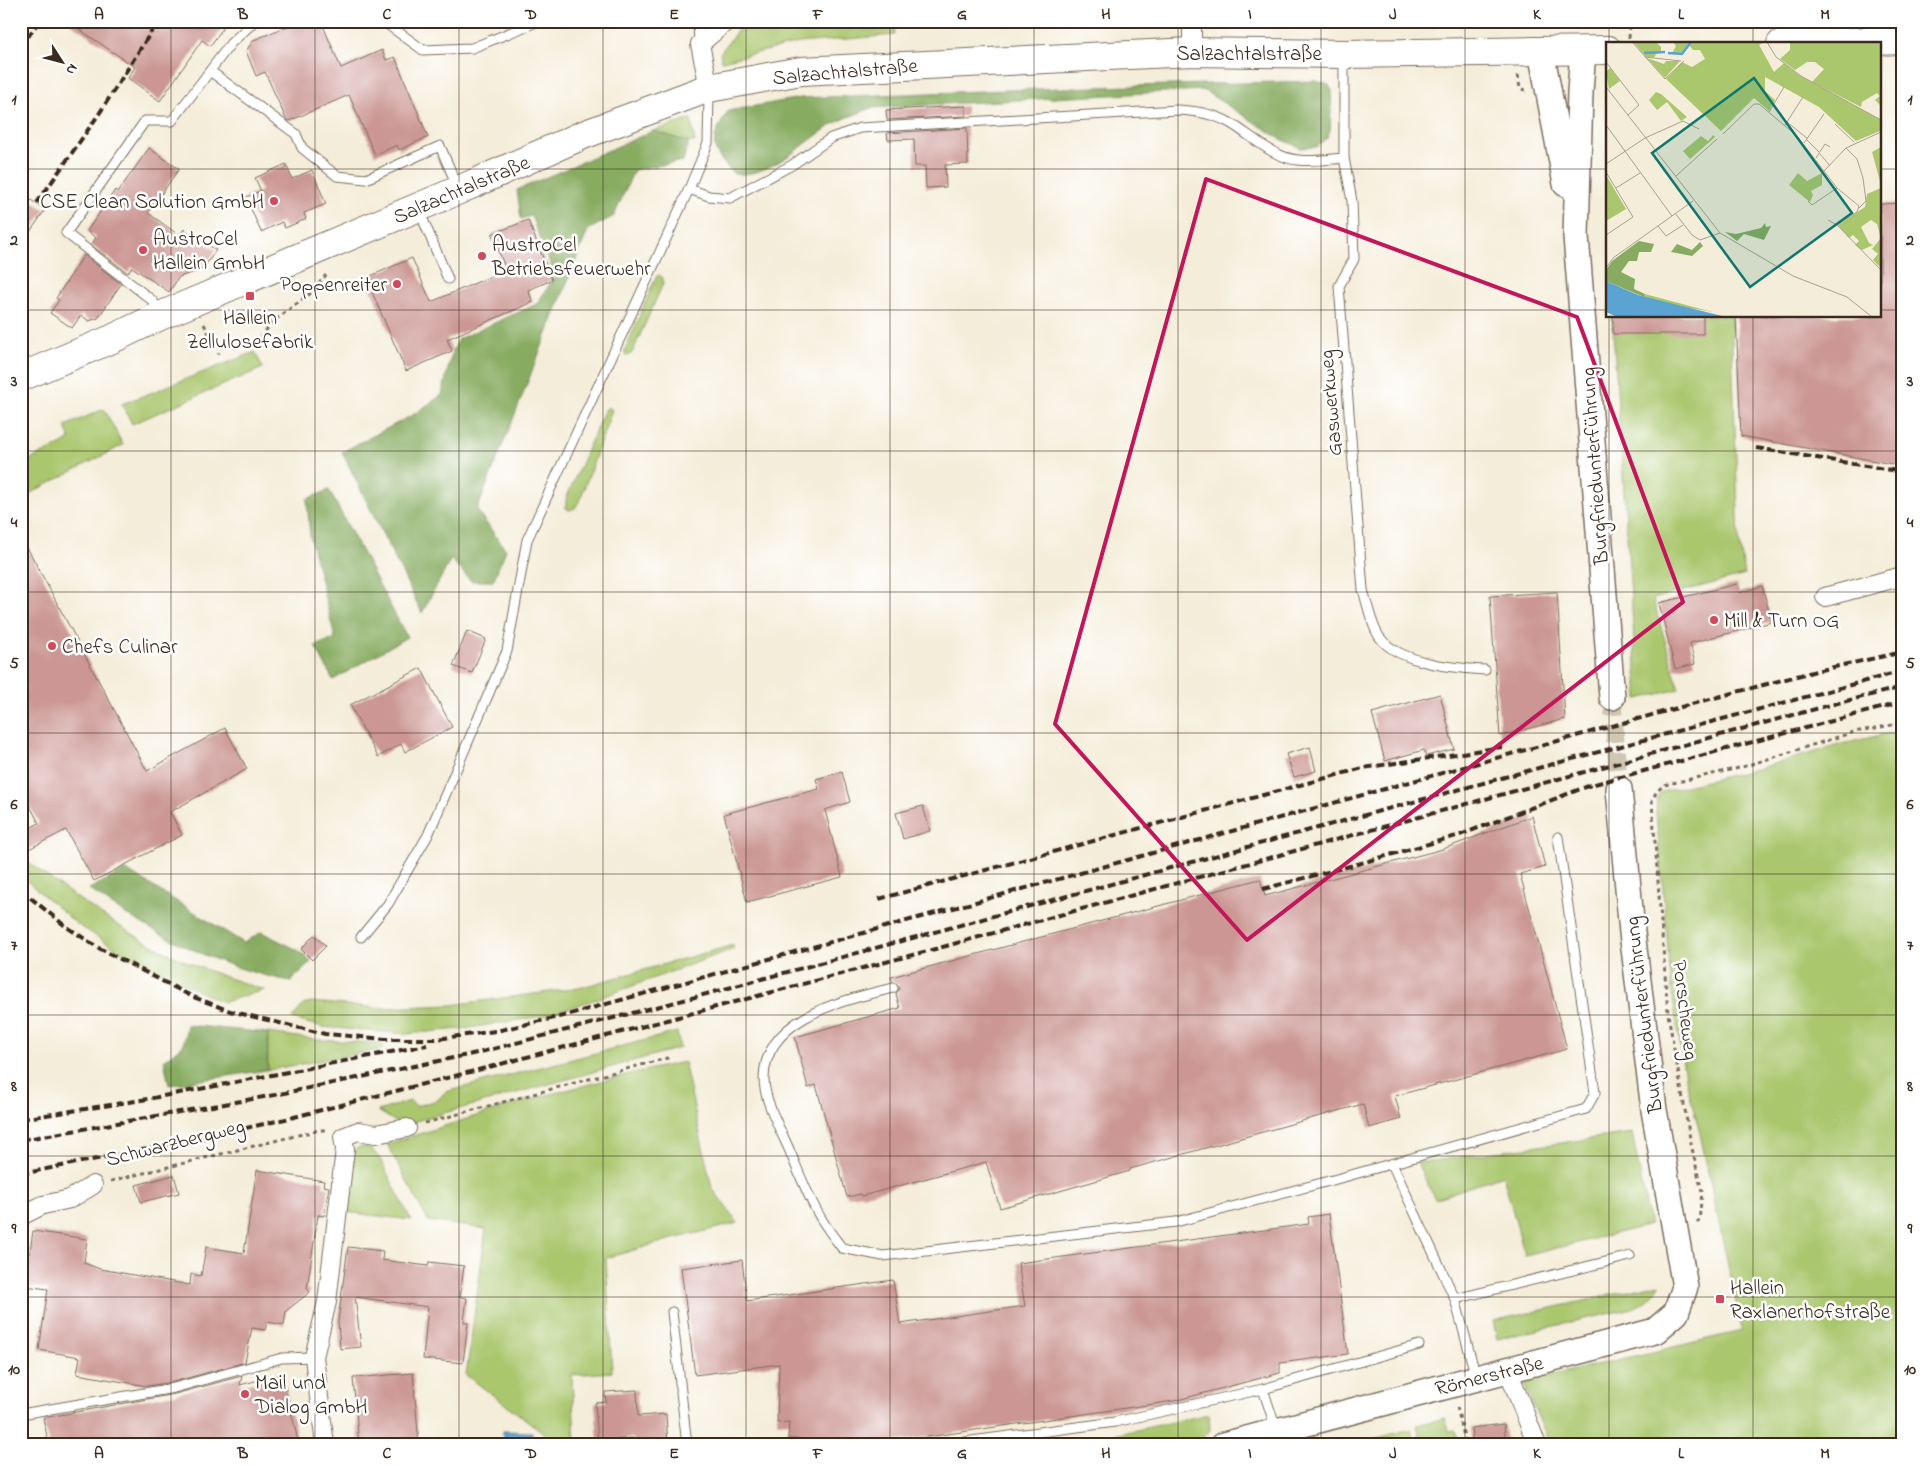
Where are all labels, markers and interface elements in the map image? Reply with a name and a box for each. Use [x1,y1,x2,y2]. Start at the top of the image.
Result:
text: A [94,3,104,27]
text: B [237,3,249,27]
text: C [383,3,392,27]
text: D [524,3,537,27]
text: E [669,3,679,27]
text: F [812,3,824,27]
text: G [957,3,967,27]
text: H [1101,3,1111,27]
text: I [1248,3,1252,27]
text: J [1389,3,1397,27]
text: K [1533,3,1542,27]
text: L [1678,3,1685,27]
text: M [1820,3,1830,27]
north arrow [38,38,88,88]
street label: Salzachtalstraße [1176,40,1322,70]
inset map [1606,42,1882,318]
street label: Salzachtalstraße [771,52,920,94]
text: N [60,59,83,79]
text: 1 [11,88,17,112]
text: 1 [1907,88,1913,112]
street label: Salzachtalstraße [389,148,535,233]
place label: CSE Clean Solution GmbH [40,188,264,218]
marker: CSE Clean Solution GmbH [268,195,280,207]
place label: AustroCel Hallein GmbH [153,225,265,279]
text: 2 [9,229,18,253]
text: 2 [1905,229,1914,253]
place label: AustroCel Betriebsfeuerwehr [491,231,651,285]
marker: AustroCel Hallein GmbH [137,244,149,256]
marker: AustroCel Betriebsfeuerwehr [476,250,488,262]
place label: Poppenreiter [280,271,387,301]
marker: Poppenreiter [391,278,403,290]
marker: Hallein Zellulosefabrik [244,290,256,302]
place label: Hallein Zellulosefabrik [187,304,314,358]
street label: Gaswerkweg [1312,348,1354,457]
street label: Burgfriedunterführung [1574,366,1620,567]
text: 3 [10,370,18,394]
text: 3 [1906,370,1914,394]
text: 4 [10,511,18,535]
text: 4 [1906,511,1914,535]
place label: Mill & Turn OG [1724,607,1839,637]
marker: Mill & Turn OG [1708,614,1720,626]
place label: Chefs Culinar [62,633,178,663]
marker: Chefs Culinar [46,640,58,652]
text: 5 [9,652,19,676]
text: 5 [1905,652,1915,676]
text: 6 [9,793,18,817]
text: 6 [1905,793,1914,817]
street label: Burgfriedunterführung [1618,914,1674,1116]
text: 7 [11,934,18,958]
text: 7 [1907,934,1914,958]
street label: Porscheweg [1661,959,1705,1062]
text: 8 [10,1075,17,1099]
text: 8 [1906,1075,1913,1099]
street label: Schwarzbergweg [103,1112,249,1178]
text: 9 [11,1217,17,1241]
text: 9 [1907,1217,1913,1241]
place label: Hallein Raxlanerhofstraße [1730,1274,1891,1328]
marker: Hallein Raxlanerhofstraße [1714,1293,1726,1305]
street label: Römerstraße [1432,1349,1547,1405]
text: 10 [8,1358,20,1382]
text: 10 [1904,1358,1916,1382]
place label: Mail und Dialog GmbH [254,1369,367,1425]
marker: Mail und Dialog GmbH [239,1388,251,1400]
text: A [94,1442,104,1466]
text: B [237,1442,249,1466]
text: C [383,1442,392,1466]
text: D [524,1442,537,1466]
text: E [669,1442,679,1466]
text: F [812,1442,824,1466]
text: G [957,1442,967,1466]
text: H [1101,1442,1111,1466]
text: I [1248,1442,1252,1466]
text: J [1389,1442,1397,1466]
text: K [1533,1442,1542,1466]
text: L [1678,1442,1685,1466]
text: M [1820,1442,1830,1466]

